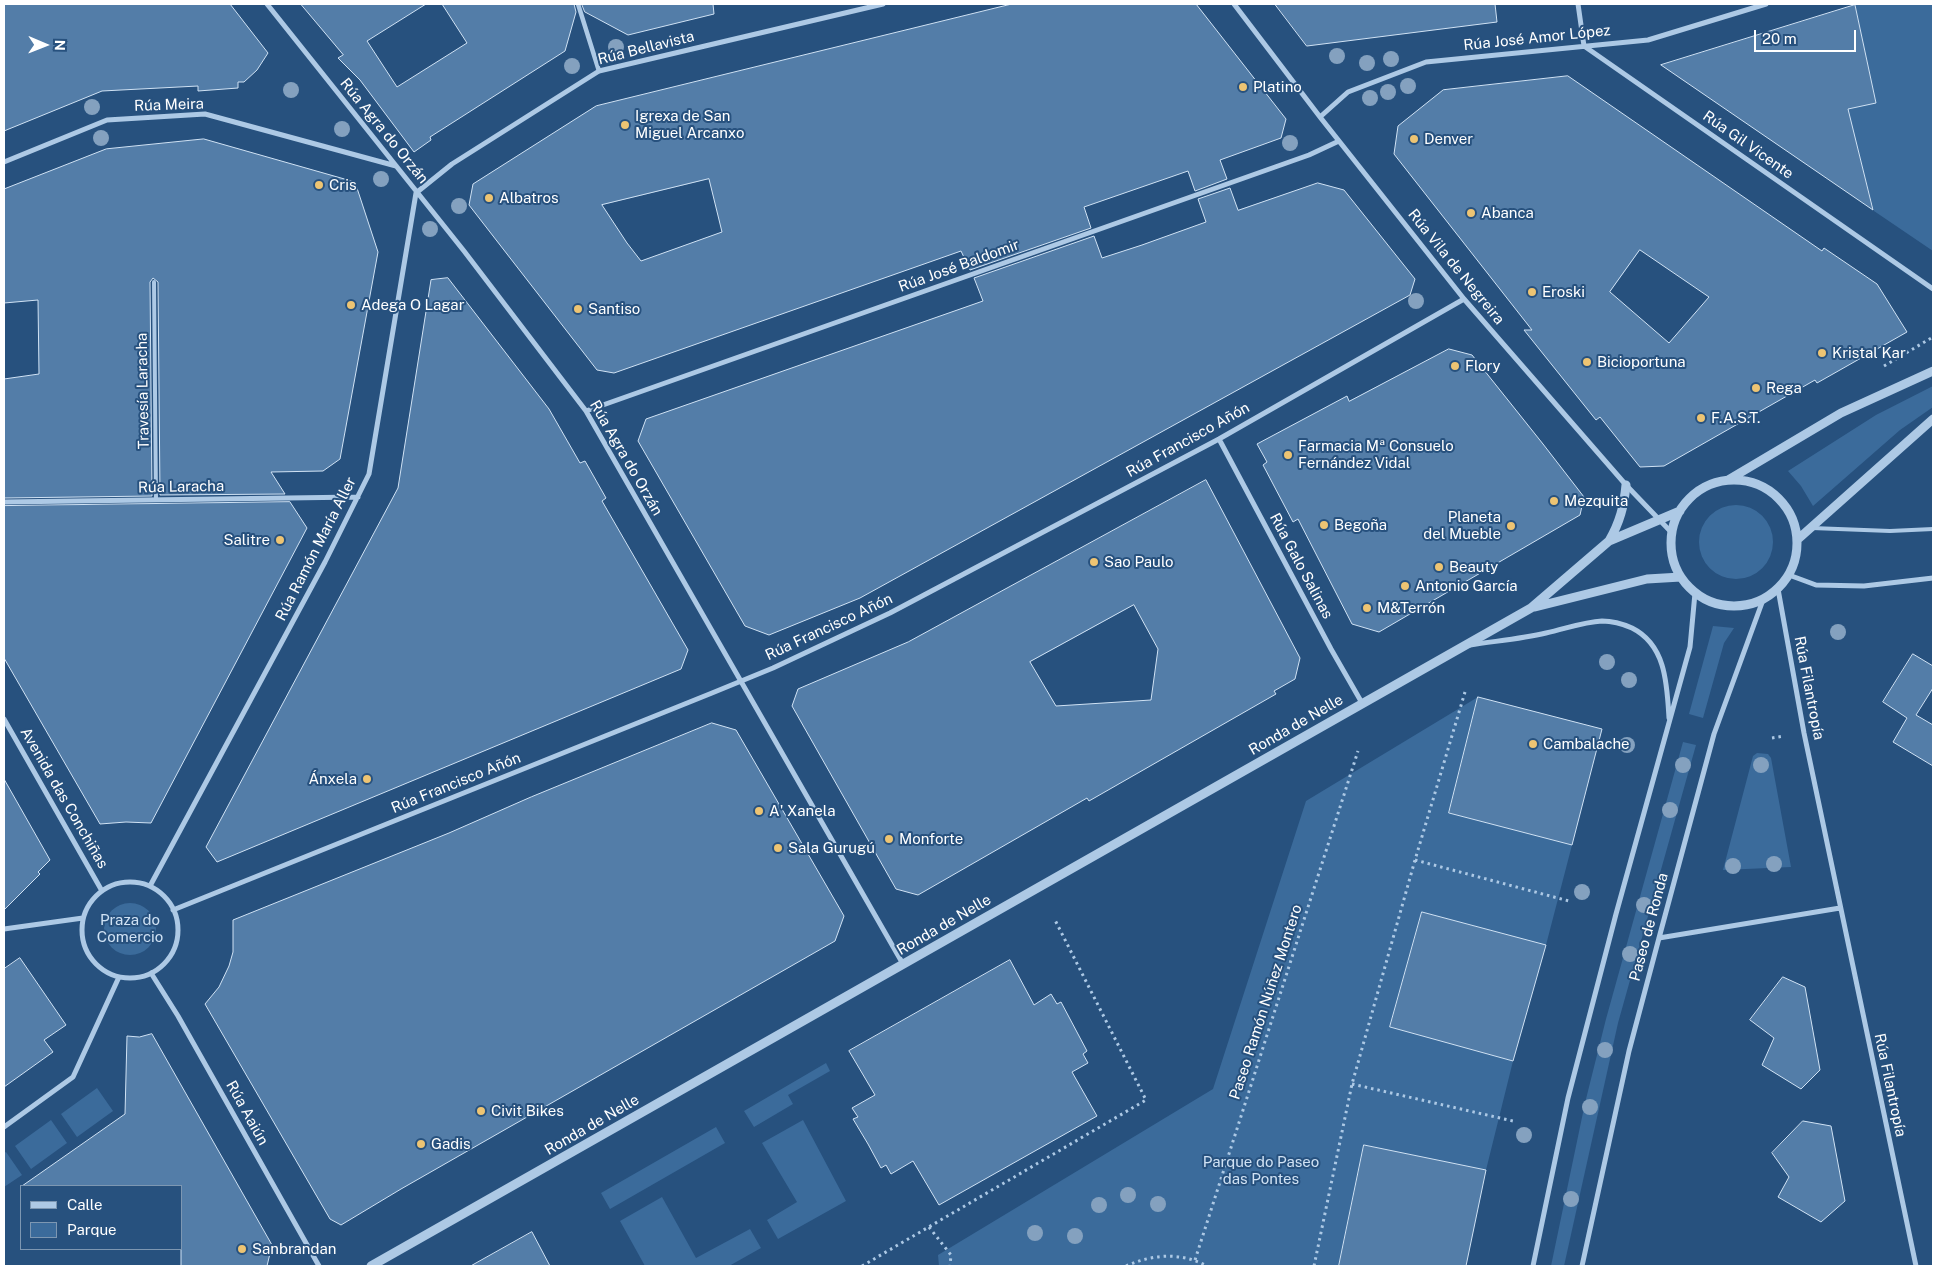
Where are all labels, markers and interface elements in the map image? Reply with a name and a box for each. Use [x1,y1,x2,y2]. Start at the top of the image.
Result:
north arrow [20,20,70,70]
scale bar [1757,20,1860,52]
street label: Rúa José Amor López [1463,21,1611,55]
street label: Rúa Bellavista [596,27,696,69]
text: 20 m [1762,30,1797,47]
text: N [52,40,68,51]
street label: Rúa Agra do Orzán [336,75,432,187]
place label: Platino [1253,78,1302,96]
marker: Platino [1237,81,1249,93]
street label: Rúa Meira [134,95,204,115]
place label: Igrexa de San Miguel Arcanxo [635,107,744,142]
street label: Rúa Gil Vicente [1699,107,1797,183]
marker: Igrexa de San Miguel Arcanxo [619,119,631,131]
place label: Denver [1424,130,1473,148]
marker: Denver [1408,133,1420,145]
place label: Cris [329,176,356,194]
marker: Cris [313,179,325,191]
place label: Albatros [499,189,559,207]
marker: Albatros [483,192,495,204]
place label: Abanca [1481,204,1534,222]
street label: Rúa Vila de Negreira [1404,206,1508,328]
marker: Abanca [1465,207,1477,219]
street label: Rúa José Baldomir [896,236,1022,296]
place label: Eroski [1542,283,1585,301]
marker: Eroski [1526,286,1538,298]
place label: Adega O Lagar [361,296,465,314]
marker: Adega O Lagar [345,299,357,311]
place label: Santiso [588,300,640,318]
marker: Santiso [572,303,584,315]
street label: Travesía Laracha [133,333,153,449]
place label: Kristal Kar [1832,344,1906,362]
marker: Kristal Kar [1816,347,1828,359]
place label: Bicioportuna [1597,353,1686,371]
marker: Bicioportuna [1581,356,1593,368]
place label: Flory [1465,357,1501,375]
marker: Flory [1449,360,1461,372]
place label: Rega [1766,379,1802,397]
marker: Rega [1750,382,1762,394]
street label: Rúa Agra do Orzán [586,397,666,519]
street label: Rúa Francisco Añón [1123,399,1253,481]
place label: F.A.S.T. [1711,409,1760,427]
marker: F.A.S.T. [1695,412,1707,424]
place label: Farmacia Mª Consuelo Fernández Vidal [1298,437,1454,472]
marker: Farmacia Mª Consuelo Fernández Vidal [1282,449,1294,461]
street label: Rúa Ramón María Aller [272,474,360,624]
street label: Rúa Laracha [138,477,224,497]
place label: Mezquita [1564,492,1628,510]
marker: Mezquita [1548,495,1560,507]
place label: Planeta del Mueble [1423,508,1501,543]
street label: Rúa Galo Salinas [1266,510,1336,622]
place label: Begoña [1334,516,1387,534]
marker: Begoña [1318,519,1330,531]
marker: Planeta del Mueble [1505,520,1517,532]
place label: Salitre [223,531,270,549]
marker: Salitre [274,534,286,546]
place label: Sao Paulo [1104,553,1174,571]
marker: Sao Paulo [1088,556,1100,568]
place label: Beauty [1449,558,1498,576]
marker: Beauty [1433,561,1445,573]
place label: Antonio García [1415,577,1518,595]
marker: Antonio García [1399,580,1411,592]
street label: Rúa Francisco Añón [763,590,895,664]
place label: M&Terrón [1377,599,1445,617]
marker: M&Terrón [1361,602,1373,614]
street label: Rúa Filantropía [1790,635,1828,741]
street label: Ronda de Nelle [1246,691,1346,759]
street label: Avenida das Conchiñas [16,724,112,872]
place label: Cambalache [1543,735,1630,753]
marker: Cambalache [1527,738,1539,750]
street label: Rúa Francisco Añón [389,749,523,817]
place label: Ánxela [308,770,357,788]
marker: Ánxela [361,773,373,785]
place label: A' Xanela [769,802,835,820]
marker: A' Xanela [753,805,765,817]
place label: Monforte [899,830,963,848]
marker: Monforte [883,833,895,845]
place label: Sala Gurugú [788,839,875,857]
marker: Sala Gurugú [772,842,784,854]
street label: Paseo de Ronda [1626,871,1672,983]
street label: Ronda de Nelle [894,891,994,959]
street label: Paseo Ramón Núñez Montero [1226,902,1306,1102]
park label: Praza do Comercio [97,911,163,946]
street label: Rúa Filantropía [1870,1032,1910,1138]
street label: Rúa Aaiún [222,1078,272,1148]
street label: Ronda de Nelle [542,1091,642,1159]
place label: Civit Bikes [491,1102,564,1120]
marker: Civit Bikes [475,1105,487,1117]
place label: Gadis [431,1135,471,1153]
marker: Gadis [415,1138,427,1150]
park label: Parque do Paseo das Pontes [1203,1153,1319,1188]
legend [20,1185,182,1250]
text: Calle [67,1196,103,1213]
text: Parque [67,1221,117,1238]
place label: Sanbrandan [252,1240,336,1258]
marker: Sanbrandan [236,1243,248,1255]

